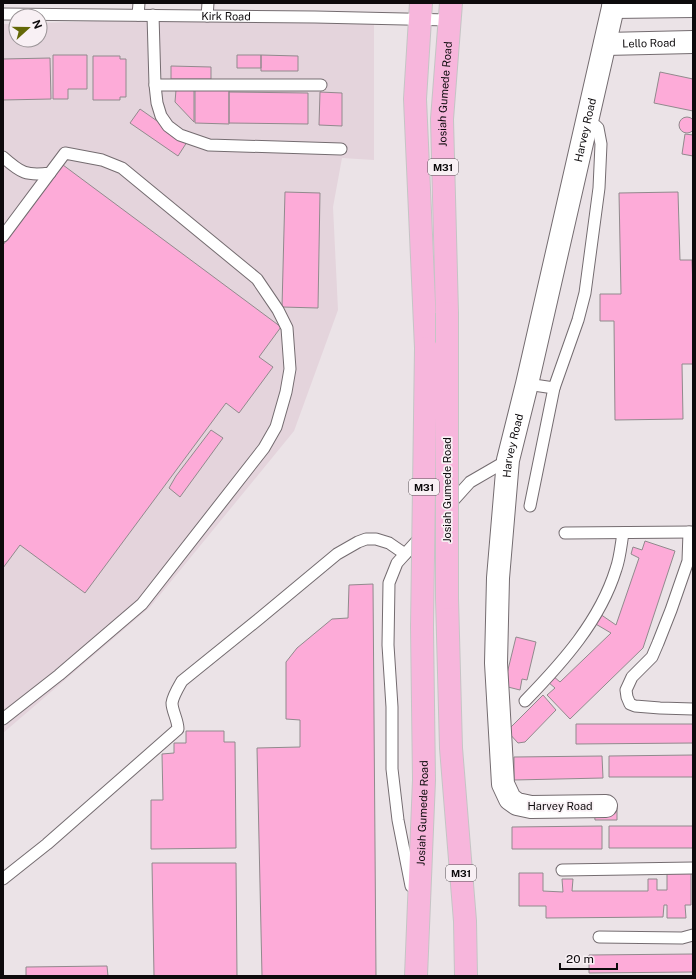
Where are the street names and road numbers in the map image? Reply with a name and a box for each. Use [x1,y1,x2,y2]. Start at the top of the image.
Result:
street label: Kirk Road [201,10,251,22]
street label: Lello Road [622,36,676,50]
street label: Josiah Gumede Road [436,41,454,147]
street label: Harvey Road [572,97,598,163]
road number: M31 [428,159,458,175]
street label: Harvey Road [501,413,525,478]
street label: Josiah Gumede Road [441,437,453,543]
road number: M31 [409,479,439,495]
street label: Josiah Gumede Road [414,760,430,866]
street label: Harvey Road [527,800,593,812]
road number: M31 [446,865,476,881]

